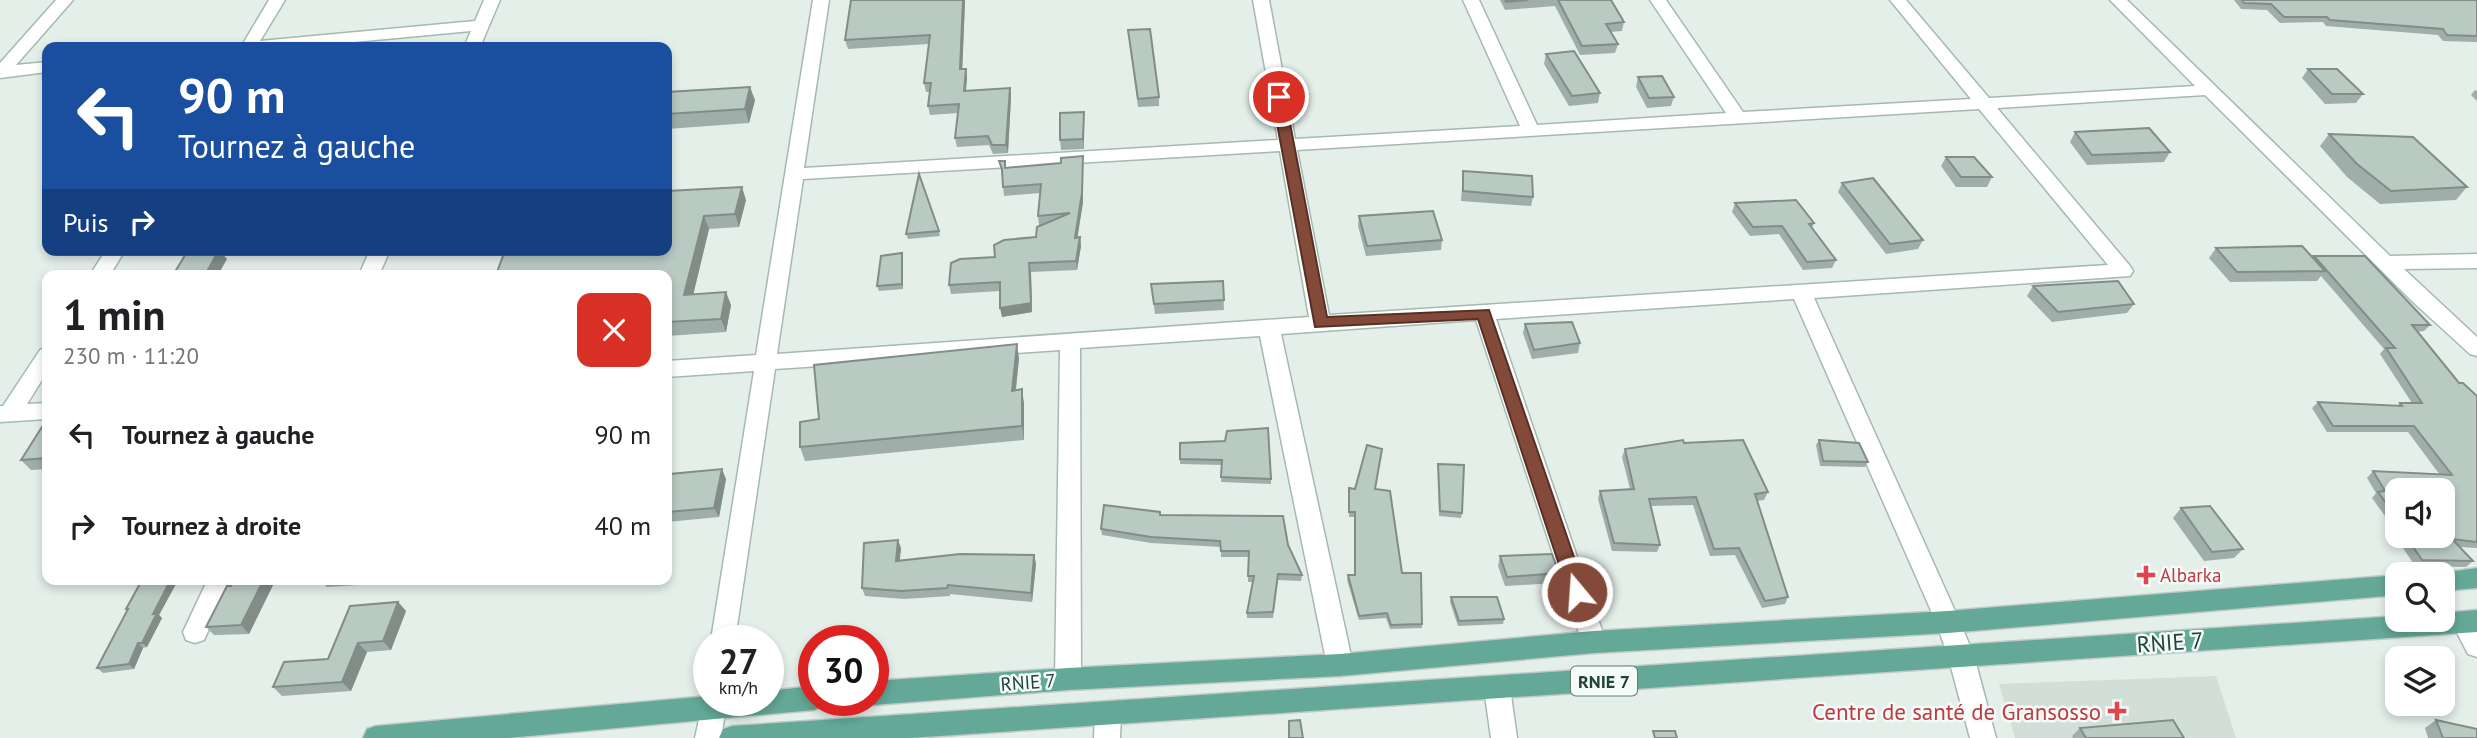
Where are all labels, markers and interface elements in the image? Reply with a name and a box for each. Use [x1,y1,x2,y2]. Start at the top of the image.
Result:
text: 90 m [178,63,285,127]
pin [1249,67,1309,127]
icon: left [63,70,154,161]
icon: arrive [1260,78,1298,116]
text: Tournez à gauche [178,125,415,167]
icon: right [123,203,161,241]
text: Puis [63,206,109,239]
text: 1 min [63,287,165,342]
button: close [577,293,651,367]
text: 230 m · 11:20 [63,341,199,370]
icon: left [63,416,101,454]
text: Tournez à gauche [122,418,314,451]
text: 90 m [595,418,651,451]
map controls [2385,478,2455,716]
button: sound [2385,478,2455,548]
icon: right [63,507,101,545]
text: Tournez à droite [122,509,301,542]
text: 40 m [595,509,651,542]
position arrow [1540,555,1614,629]
button: search [2385,562,2455,632]
place label: Albarka [2160,563,2221,587]
marker: Albarka [2138,567,2154,583]
speed limit sign: 30 [798,625,889,716]
street label: RNIE 7 [2136,625,2204,659]
text: 27 [719,638,758,684]
button: layers [2385,646,2455,716]
road number: RNIE 7 [1571,666,1637,696]
street label: RNIE 7 [1000,668,1056,696]
text: km/h [719,676,758,699]
place label: Centre de santé de Gransosso [1812,697,2101,726]
marker: Centre de santé de Gransosso [2107,701,2127,721]

